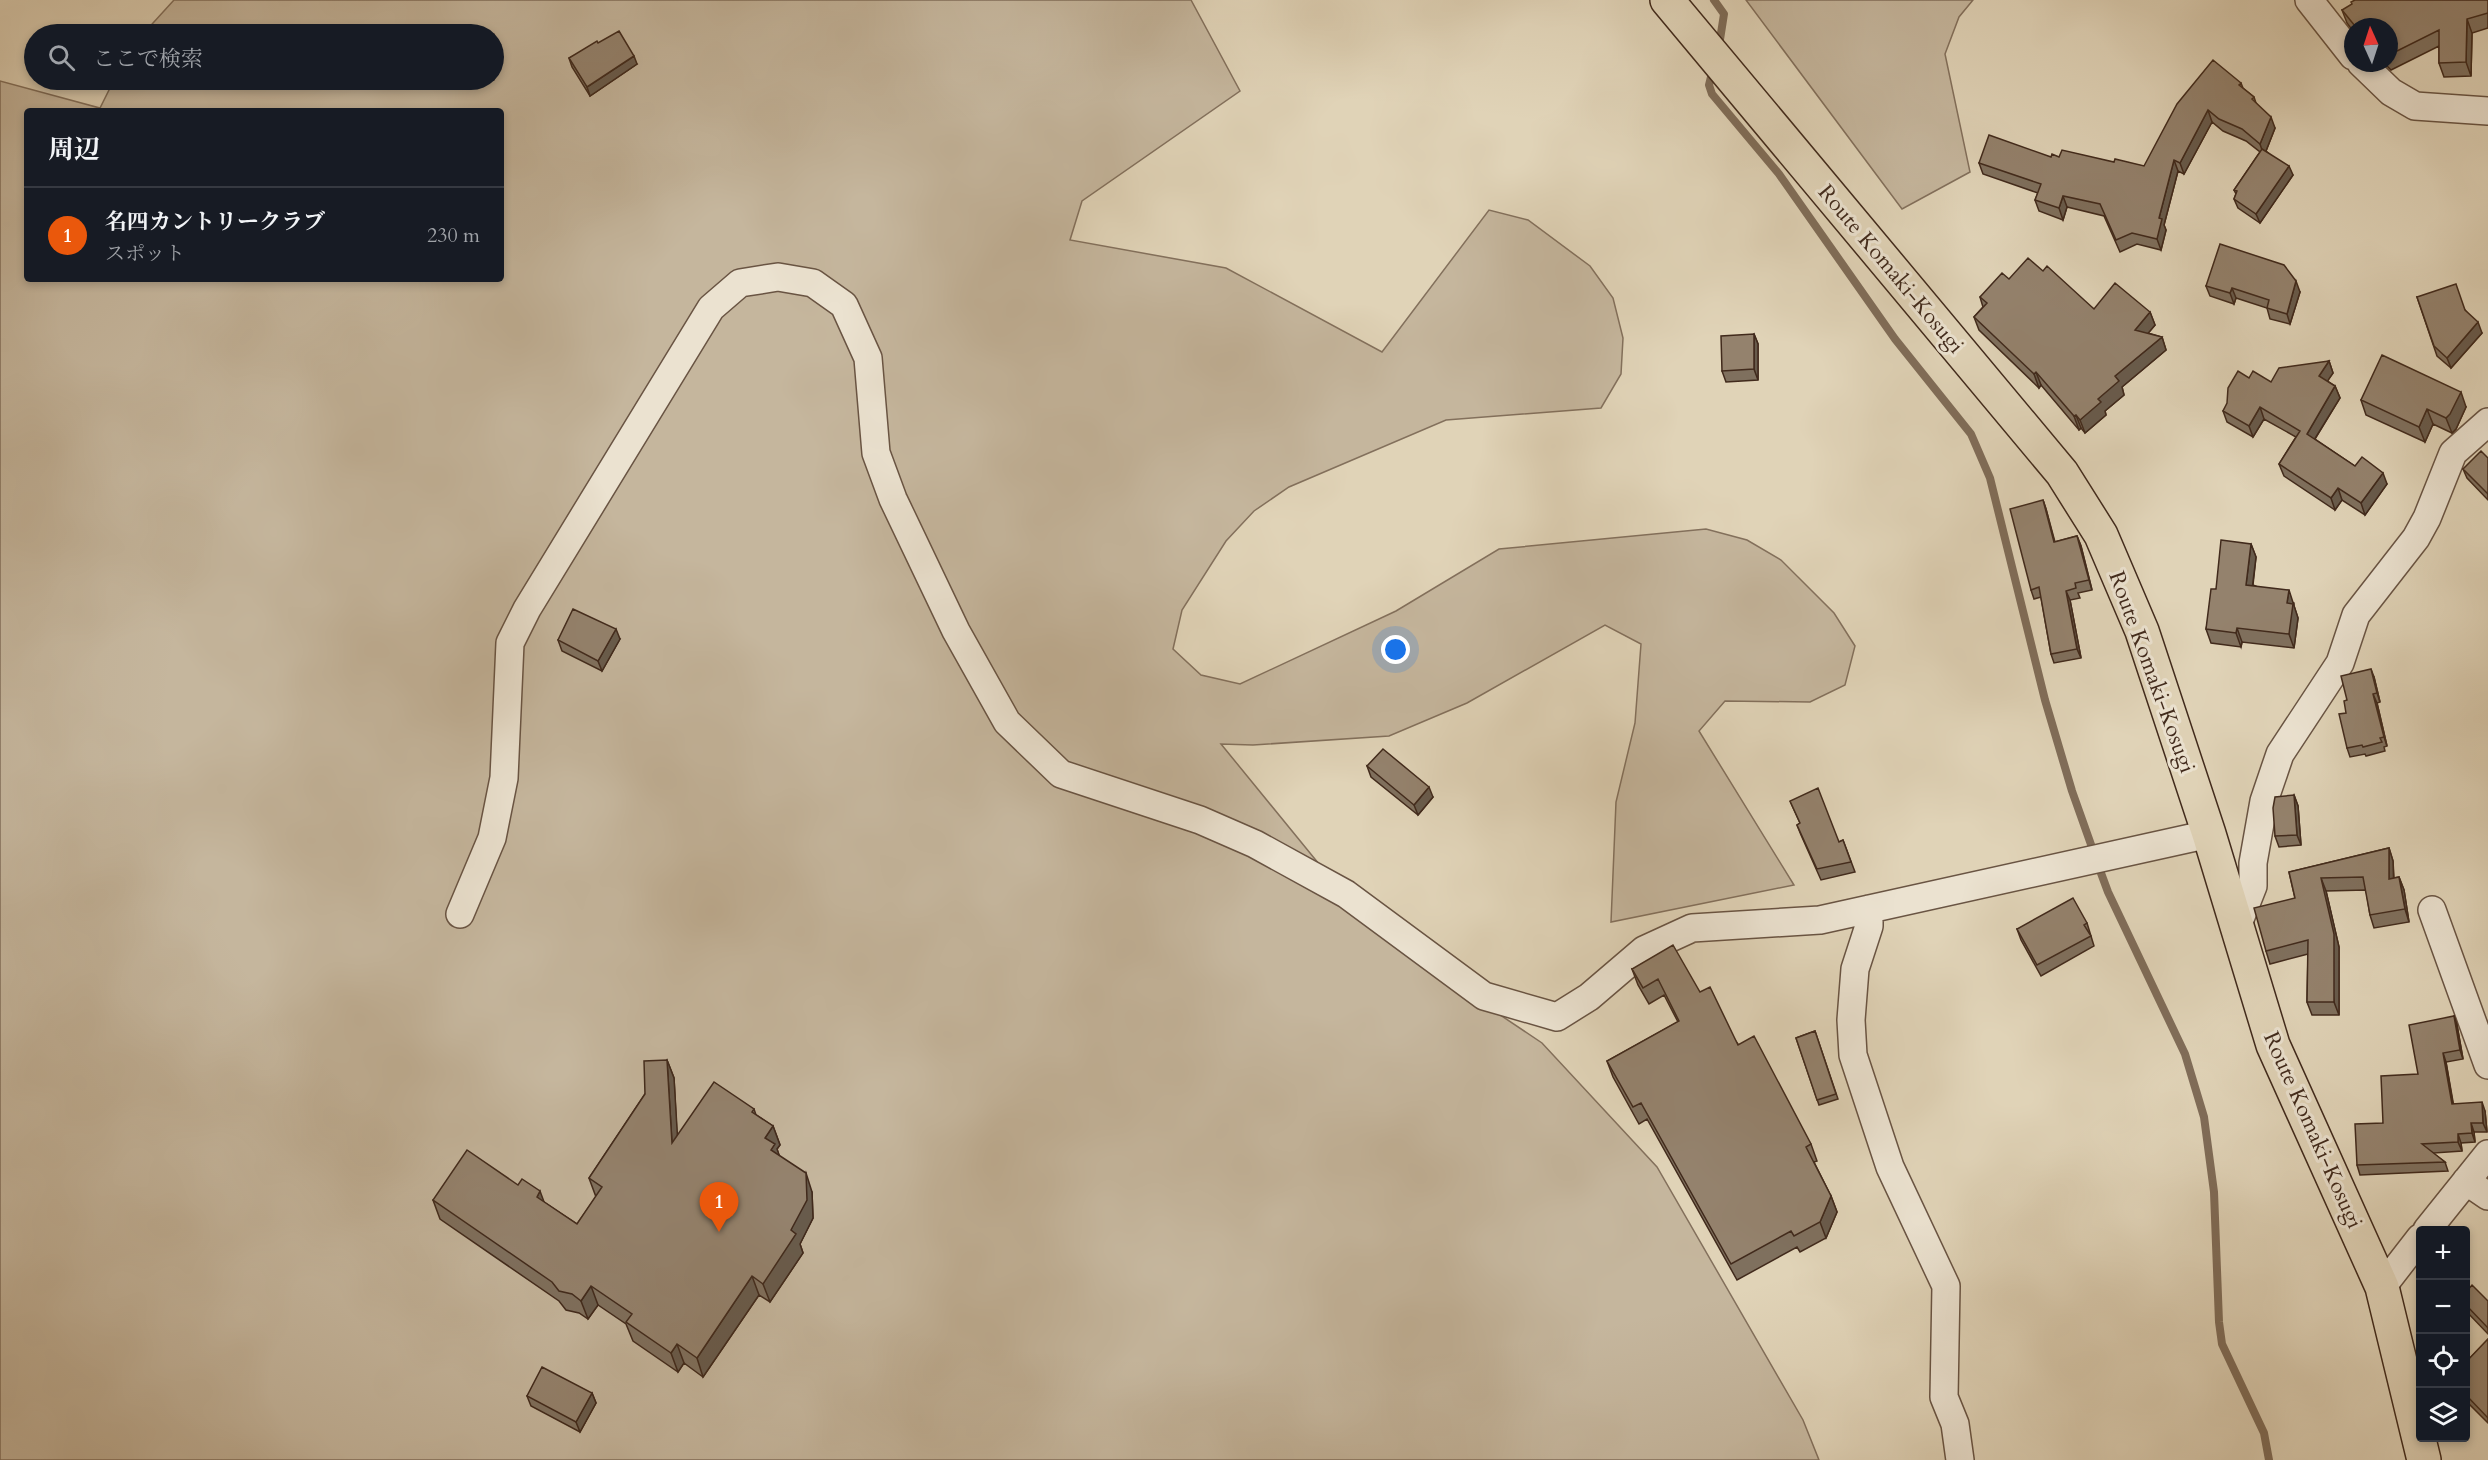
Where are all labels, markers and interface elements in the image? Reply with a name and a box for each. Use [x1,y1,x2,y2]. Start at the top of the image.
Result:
north arrow [2344,18,2398,72]
search box [24,24,504,90]
icon: search [45,41,78,74]
text: ここで検索 [93,44,203,74]
text: 周辺 [48,132,100,167]
street label: Route Komaki-Kosugi [1811,178,1971,360]
text: 名四カントリークラブ [105,207,325,237]
text: 1 [62,222,73,249]
text: 230 m [427,222,480,249]
text: スポット [105,240,185,267]
street label: Route Komaki-Kosugi [2102,567,2202,777]
your location [1381,635,1410,664]
street label: Route Komaki-Kosugi [2256,1027,2370,1233]
pin: 1 [700,1182,738,1232]
map controls [2416,1226,2470,1442]
button: + [2416,1226,2470,1280]
button: − [2416,1280,2470,1334]
button: locate [2416,1334,2470,1388]
button: layers [2416,1388,2470,1442]

